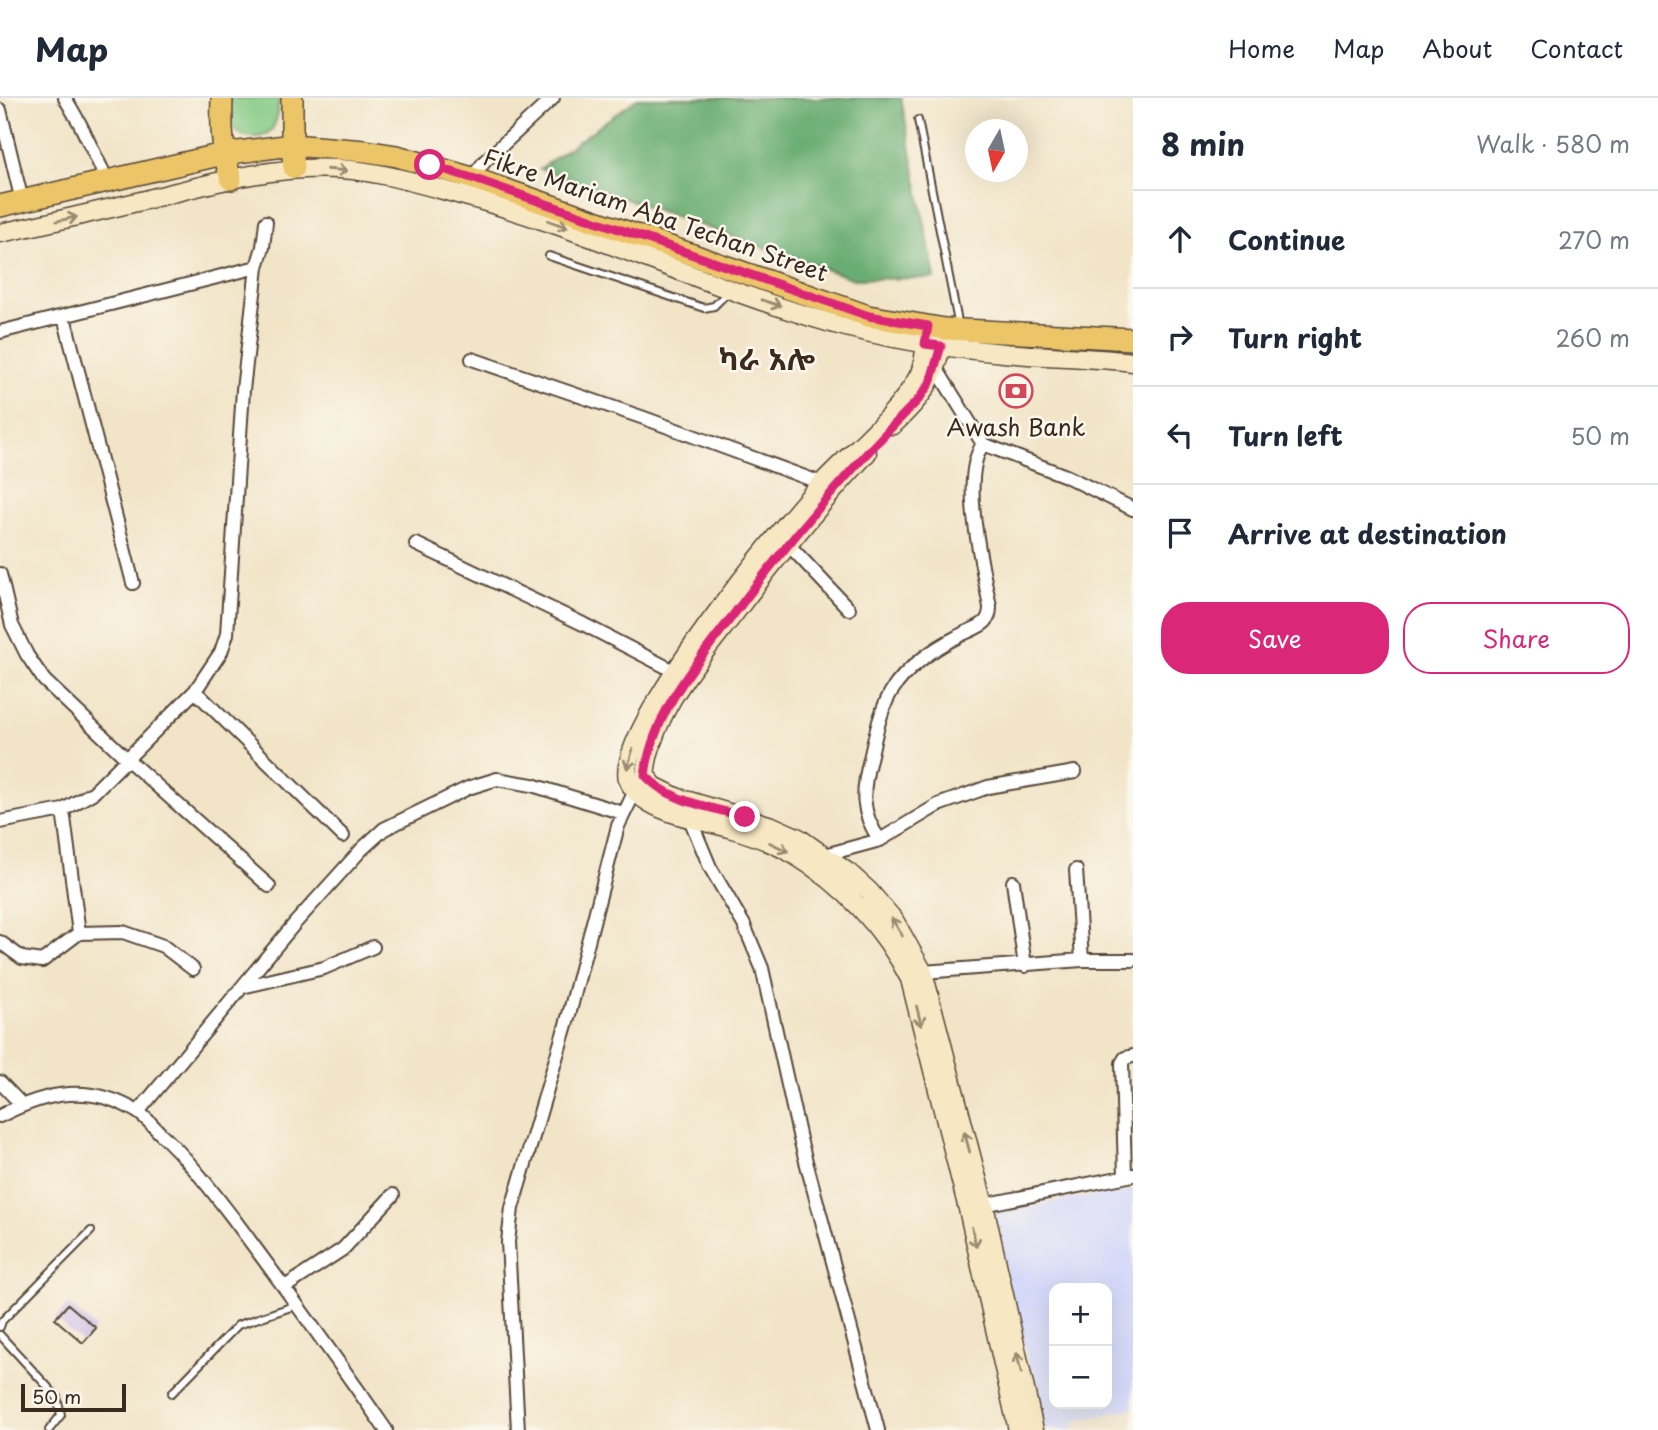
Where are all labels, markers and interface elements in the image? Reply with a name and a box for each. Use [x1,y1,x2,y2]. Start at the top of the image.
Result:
text: Map [35,23,108,73]
text: Home [1228,30,1295,66]
text: Map [1333,30,1384,66]
text: About [1422,30,1492,66]
text: Contact [1530,30,1623,66]
north arrow [965,119,1028,182]
text: 8 min [1161,121,1245,166]
text: Walk · 580 m [1476,126,1630,161]
street label: Fikre Mariam Aba Techan Street [479,138,833,290]
route start [414,149,445,180]
one-way arrow [326,163,349,176]
one-way arrow [55,212,78,226]
one-way arrow [546,219,568,232]
icon: ahead [1161,220,1199,258]
text: Continue [1228,220,1345,259]
text: 270 m [1558,222,1630,257]
one-way arrow [760,297,782,310]
icon: right [1161,318,1199,356]
text: Turn right [1228,318,1362,357]
text: 260 m [1555,320,1630,355]
district label: ካራ አሎ [719,335,815,380]
bank icon: Awash Bank [997,372,1035,410]
place label: Awash Bank [947,409,1086,444]
icon: left [1161,416,1199,454]
text: Turn left [1228,416,1343,455]
text: 50 m [1570,418,1630,453]
icon: arrive [1161,514,1199,552]
text: Arrive at destination [1228,514,1507,553]
button: Save [1161,602,1389,674]
button: Share [1403,602,1630,674]
one-way arrow [623,747,636,769]
route end [729,801,760,832]
one-way arrow [768,841,789,855]
one-way arrow [890,918,905,937]
one-way arrow [913,1004,926,1027]
one-way arrow [960,1131,973,1154]
one-way arrow [968,1225,981,1248]
map controls [1049,1283,1112,1409]
button: + [1049,1283,1112,1346]
button: − [1049,1346,1112,1409]
one-way arrow [1012,1352,1026,1375]
scale bar [21,1381,126,1413]
text: 50 m [32,1382,81,1410]

